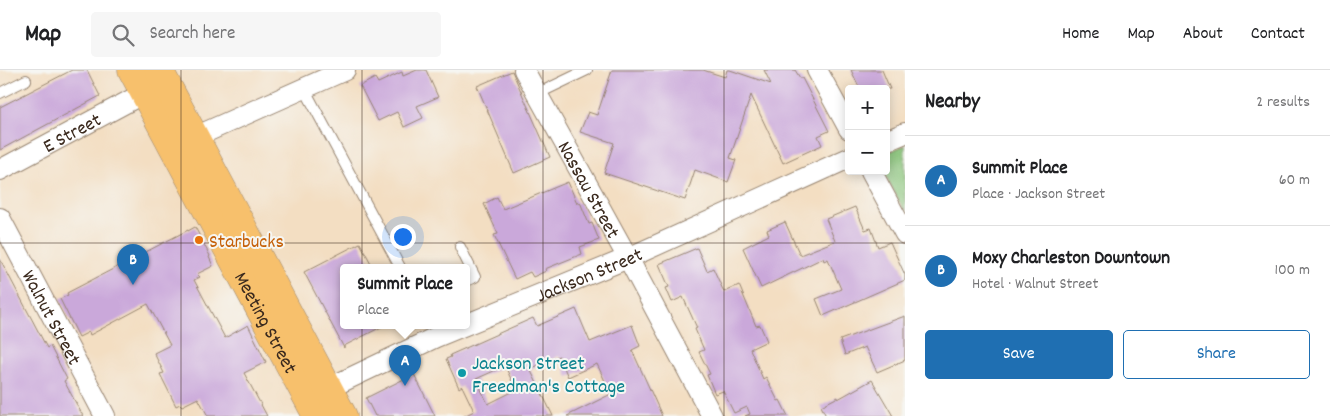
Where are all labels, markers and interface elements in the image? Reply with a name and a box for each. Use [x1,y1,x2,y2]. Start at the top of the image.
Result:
search box [91,12,441,57]
text: Map [25,18,61,52]
icon: search [109,21,137,49]
text: Search here [149,21,235,48]
text: Home [1062,22,1099,47]
text: Map [1127,22,1155,47]
text: About [1183,22,1223,47]
text: Contact [1251,22,1305,47]
map controls [845,85,890,175]
button: + [845,85,890,130]
text: Nearby [925,88,980,118]
text: 2 results [1256,91,1310,114]
street label: E Street [39,107,107,161]
button: − [845,130,890,175]
street label: Nassau Street [549,137,625,244]
text: Summit Place [972,156,1068,183]
text: A [937,169,945,192]
text: 60 m [1279,169,1310,192]
text: Place · Jackson Street [972,183,1105,206]
your location [390,224,416,250]
place label: Starbucks [209,229,284,257]
marker: Starbucks [193,234,205,246]
street label: Jackson Street [533,242,648,311]
pin: B [117,244,149,285]
text: Moxy Charleston Downtown [972,246,1170,273]
text: B [937,259,945,282]
text: 100 m [1274,259,1310,282]
popup [340,264,470,329]
street label: Walnut Street [13,266,87,371]
street label: Meeting Street [226,268,303,379]
text: Summit Place [357,272,453,299]
text: Hotel · Walnut Street [972,273,1098,296]
text: Place [357,299,389,322]
button: Save [925,330,1113,379]
button: Share [1123,330,1310,379]
pin: A [389,345,421,386]
place label: Jackson Street Freedman's Cottage [472,351,625,402]
marker: Jackson Street Freedman's Cottage [456,367,468,379]

